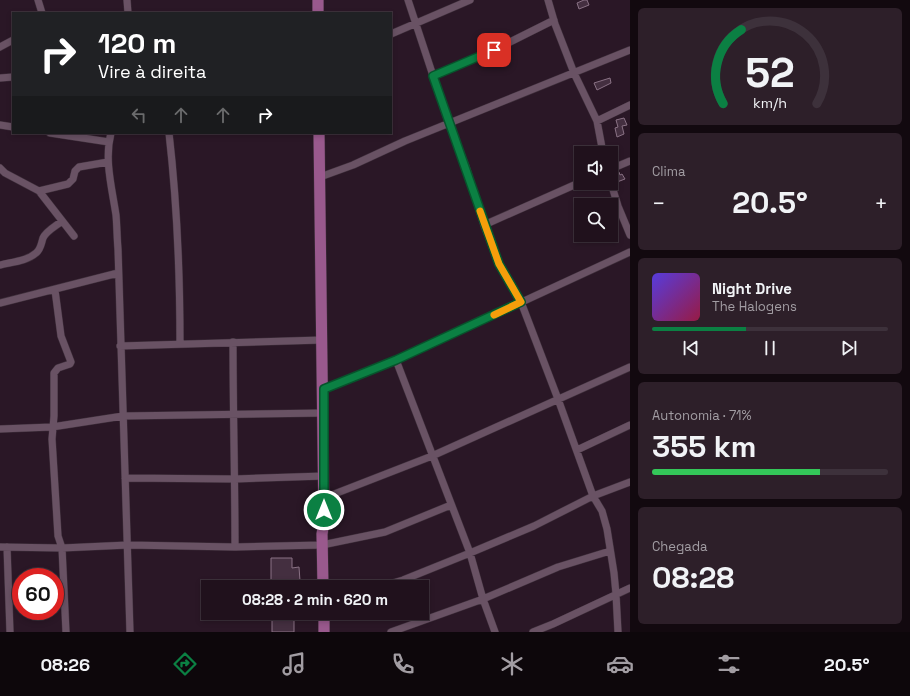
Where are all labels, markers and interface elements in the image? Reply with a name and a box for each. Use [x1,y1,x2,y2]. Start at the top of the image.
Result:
text: 120 m [98,25,176,61]
icon: right [32,28,84,80]
pin [477,33,511,67]
icon: arrive [483,39,505,61]
text: 52 [745,46,795,99]
text: Vire à direita [98,60,206,83]
text: km/h [753,94,787,112]
icon: left [128,104,150,126]
icon: ahead [170,104,192,126]
icon: ahead [212,104,234,126]
icon: right [254,104,276,126]
map controls [574,146,618,242]
button: sound [574,146,618,190]
text: Clima [652,163,685,180]
text: 20.5° [732,183,808,222]
text: − [652,189,666,217]
text: + [874,189,888,217]
button: search [574,198,618,242]
text: Night Drive [712,279,792,298]
text: The Halogens [712,298,797,315]
icon: previous [680,337,702,359]
icon: pause [759,337,781,359]
icon: next [838,337,860,359]
text: Autonomia · 71% [652,407,752,424]
text: 355 km [652,427,756,466]
position arrow [303,489,345,531]
text: Chegada [652,538,708,555]
text: 08:28 [652,558,734,597]
speed limit sign: 60 [12,568,64,620]
text: 08:28 · 2 min · 620 m [242,590,388,609]
icon: directions [171,650,199,678]
icon: music [280,650,308,678]
icon: phone [389,650,417,678]
icon: climate [498,650,526,678]
icon: car [606,650,634,678]
icon: filters [715,650,743,678]
text: 08:26 [40,653,90,676]
text: 20.5° [824,653,870,676]

